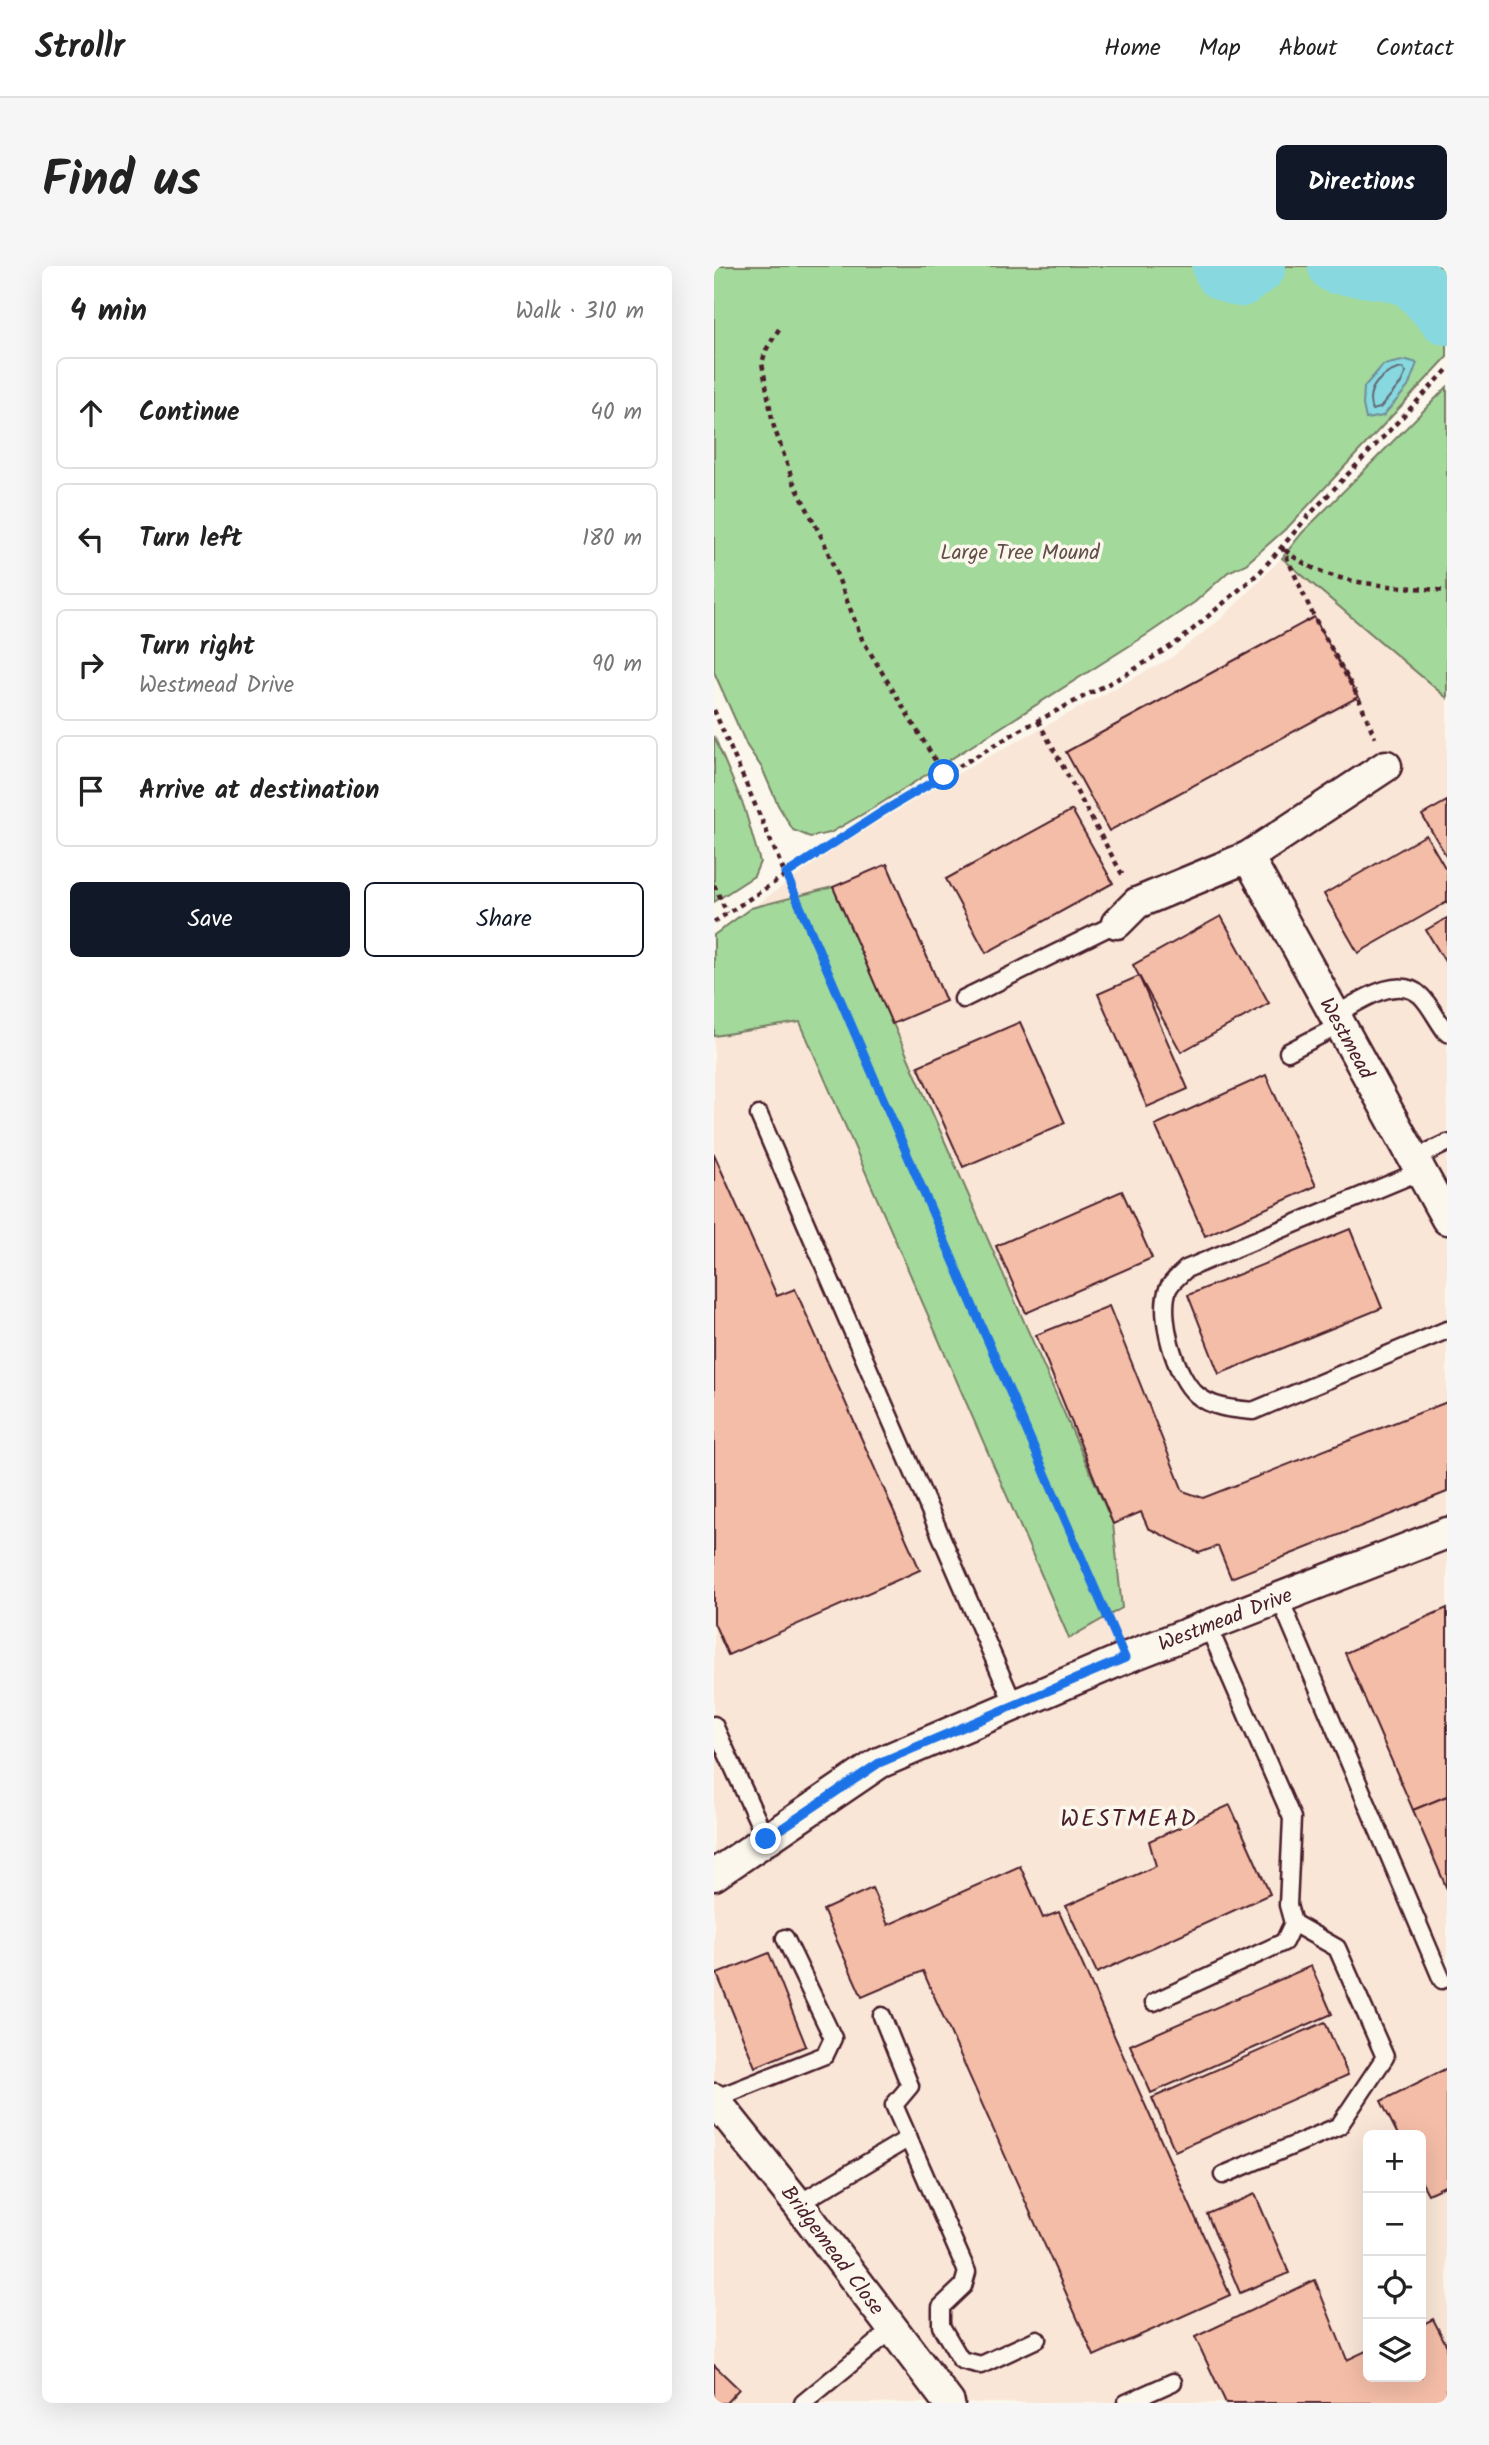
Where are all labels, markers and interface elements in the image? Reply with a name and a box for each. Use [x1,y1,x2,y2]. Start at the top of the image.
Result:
text: Strollr [35,22,125,75]
text: Home [1104,29,1161,68]
text: Map [1199,29,1241,68]
text: About [1279,29,1337,68]
text: Contact [1375,29,1454,68]
text: Find us [42,143,200,221]
button: Directions [1276,145,1447,220]
text: 4 min [70,288,147,336]
text: Walk · 310 m [516,294,644,330]
text: Continue [139,392,240,434]
icon: ahead [72,394,110,432]
text: 40 m [590,395,642,431]
text: Turn left [139,518,242,560]
icon: left [72,520,110,558]
text: 180 m [582,521,642,557]
park label: Large Tree Mound [940,537,1100,570]
text: Turn right [139,626,255,668]
icon: right [72,646,110,684]
text: 90 m [592,647,642,683]
text: Westmead Drive [139,668,294,704]
route start [928,759,959,790]
text: Arrive at destination [139,770,379,812]
icon: arrive [72,772,110,810]
button: Save [70,882,350,957]
button: Share [364,882,644,957]
street label: Westmead [1310,992,1382,1086]
street label: Westmead Drive [1153,1579,1298,1661]
district label: WESTMEAD [1060,1800,1198,1839]
route end [750,1823,781,1854]
map controls [1363,2130,1426,2382]
button: + [1363,2130,1426,2193]
street label: Bridgemead Close [772,2179,892,2323]
button: − [1363,2193,1426,2256]
button: locate [1363,2256,1426,2319]
button: layers [1363,2319,1426,2382]

